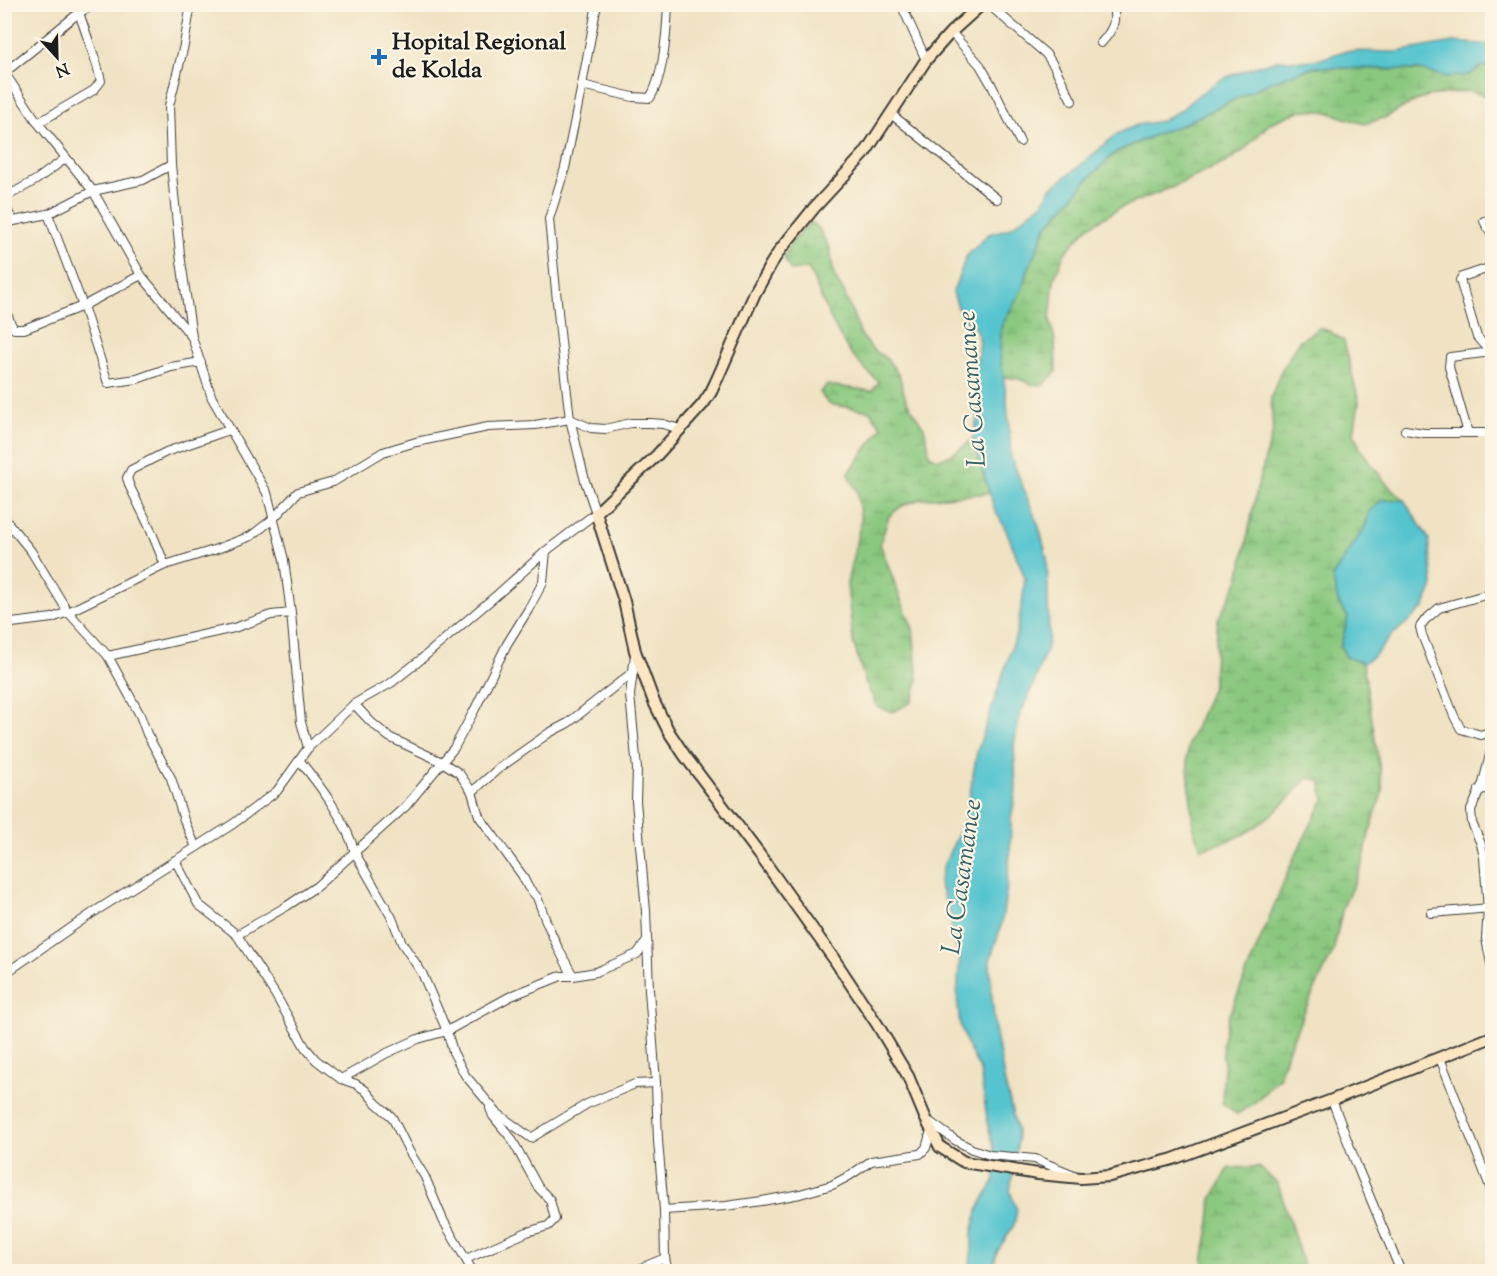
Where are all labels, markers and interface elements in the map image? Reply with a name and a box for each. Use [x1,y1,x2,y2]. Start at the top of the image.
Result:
place label: Hopital Regional de Kolda [392,26,566,88]
north arrow [27,27,87,87]
marker: Hopital Regional de Kolda [370,48,388,66]
text: N [51,56,72,82]
water label: La Casamance [949,310,997,468]
water label: La Casamance [934,797,992,957]

